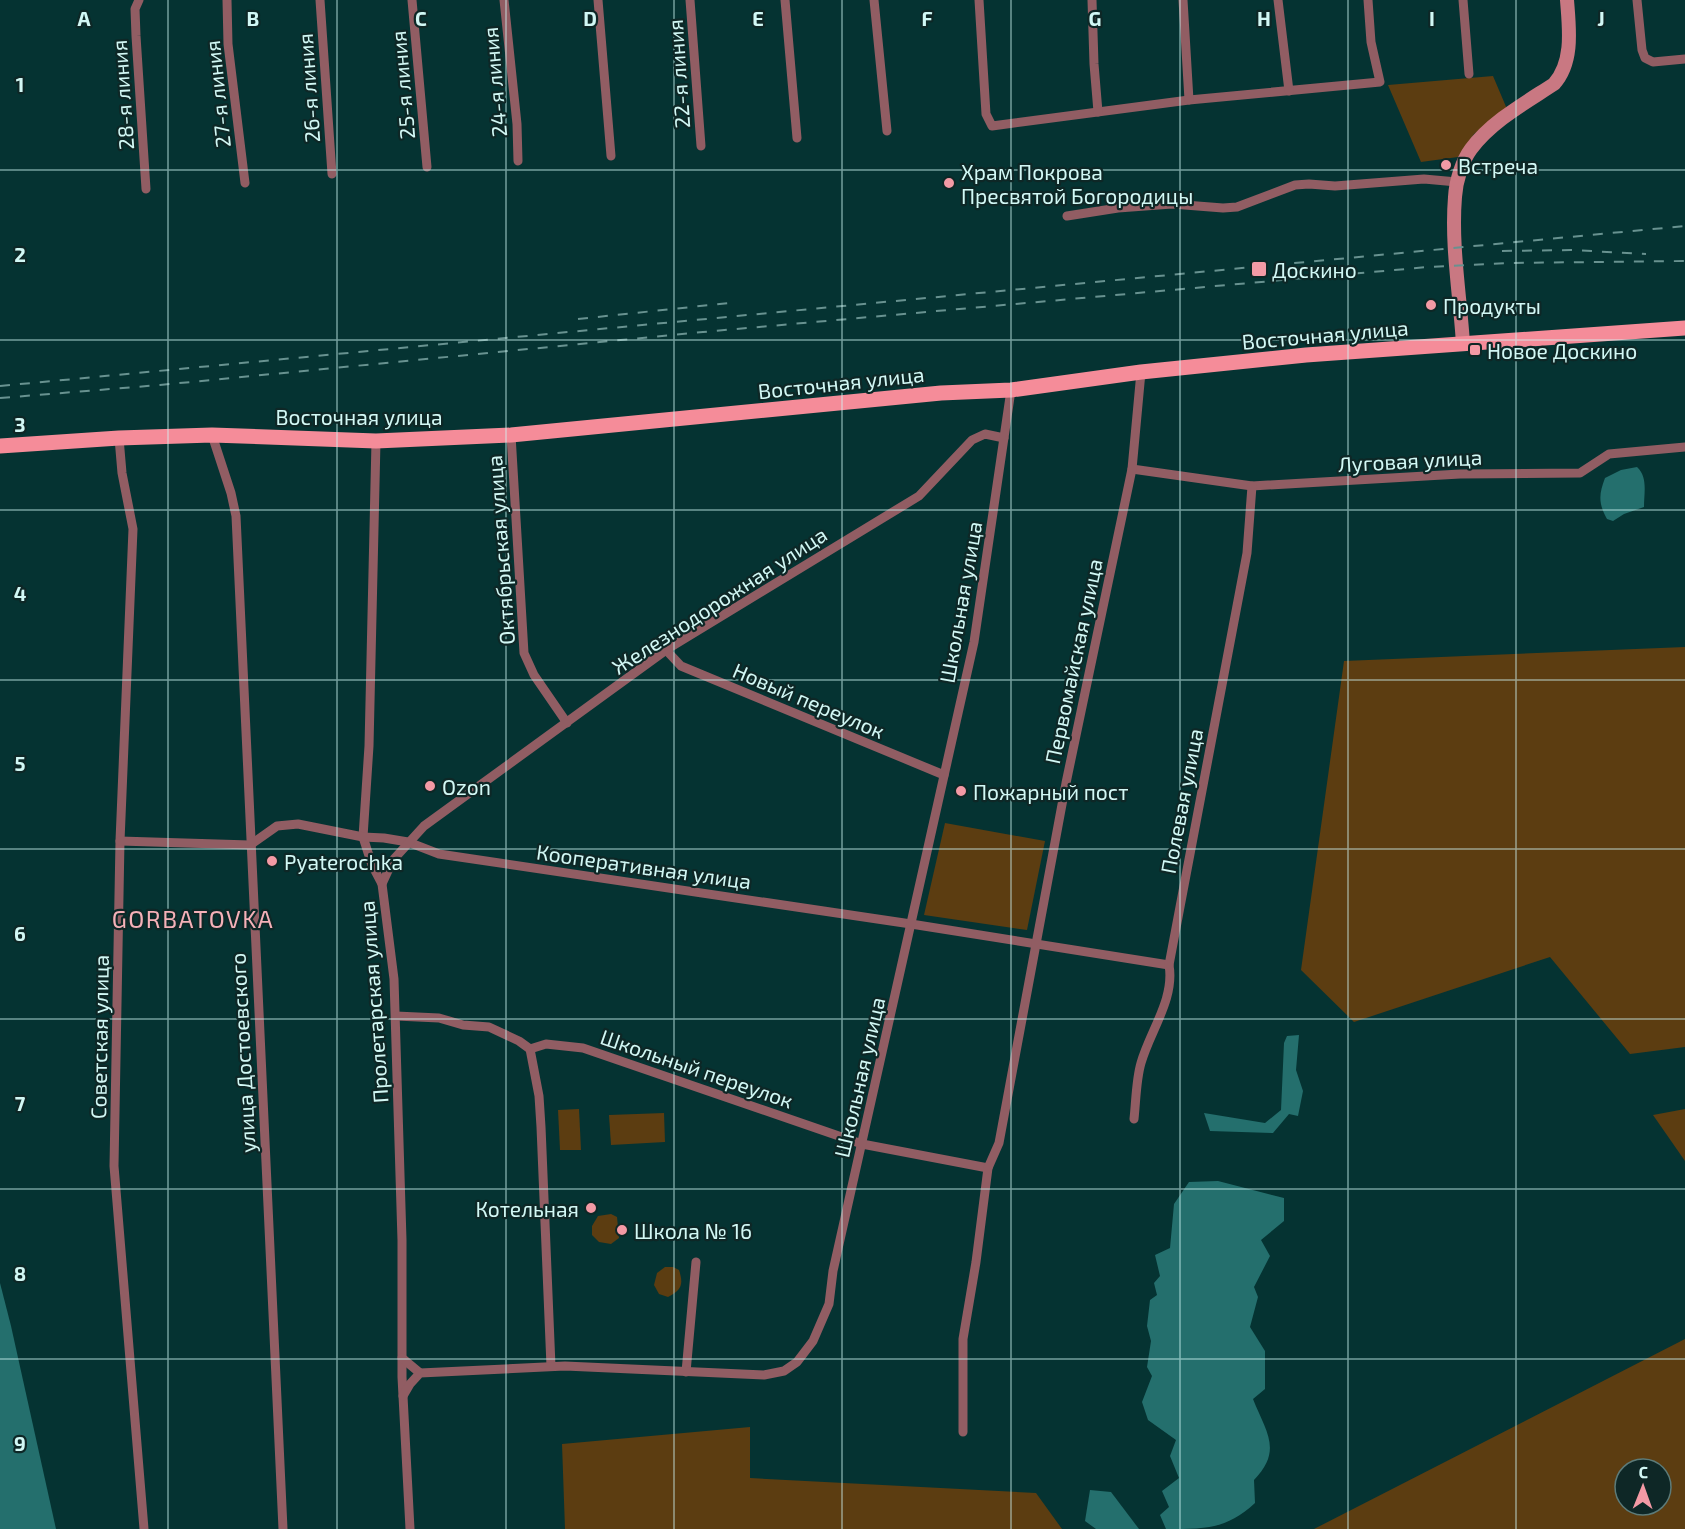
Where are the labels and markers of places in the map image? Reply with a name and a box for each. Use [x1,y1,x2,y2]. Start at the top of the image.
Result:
place label: Встреча [1458,153,1538,178]
marker: Встреча [1439,158,1453,172]
place label: Храм Покрова Пресвятой Богородицы [961,159,1193,208]
marker: Храм Покрова Пресвятой Богородицы [942,176,956,190]
place label: Доскино [1272,257,1357,282]
marker: Доскино [1250,260,1268,278]
place label: Продукты [1443,293,1541,319]
marker: Продукты [1424,298,1438,312]
place label: Новое Доскино [1487,338,1637,363]
marker: Новое Доскино [1468,343,1482,357]
place label: Ozon [442,774,491,799]
marker: Ozon [423,779,437,793]
place label: Пожарный пост [973,779,1128,804]
marker: Пожарный пост [954,784,968,798]
place label: Pyaterochka [284,849,403,874]
marker: Pyaterochka [265,854,279,868]
place label: Котельная [475,1196,579,1221]
marker: Котельная [584,1201,598,1215]
place label: Школа № 16 [634,1218,752,1243]
marker: Школа № 16 [615,1223,629,1237]

